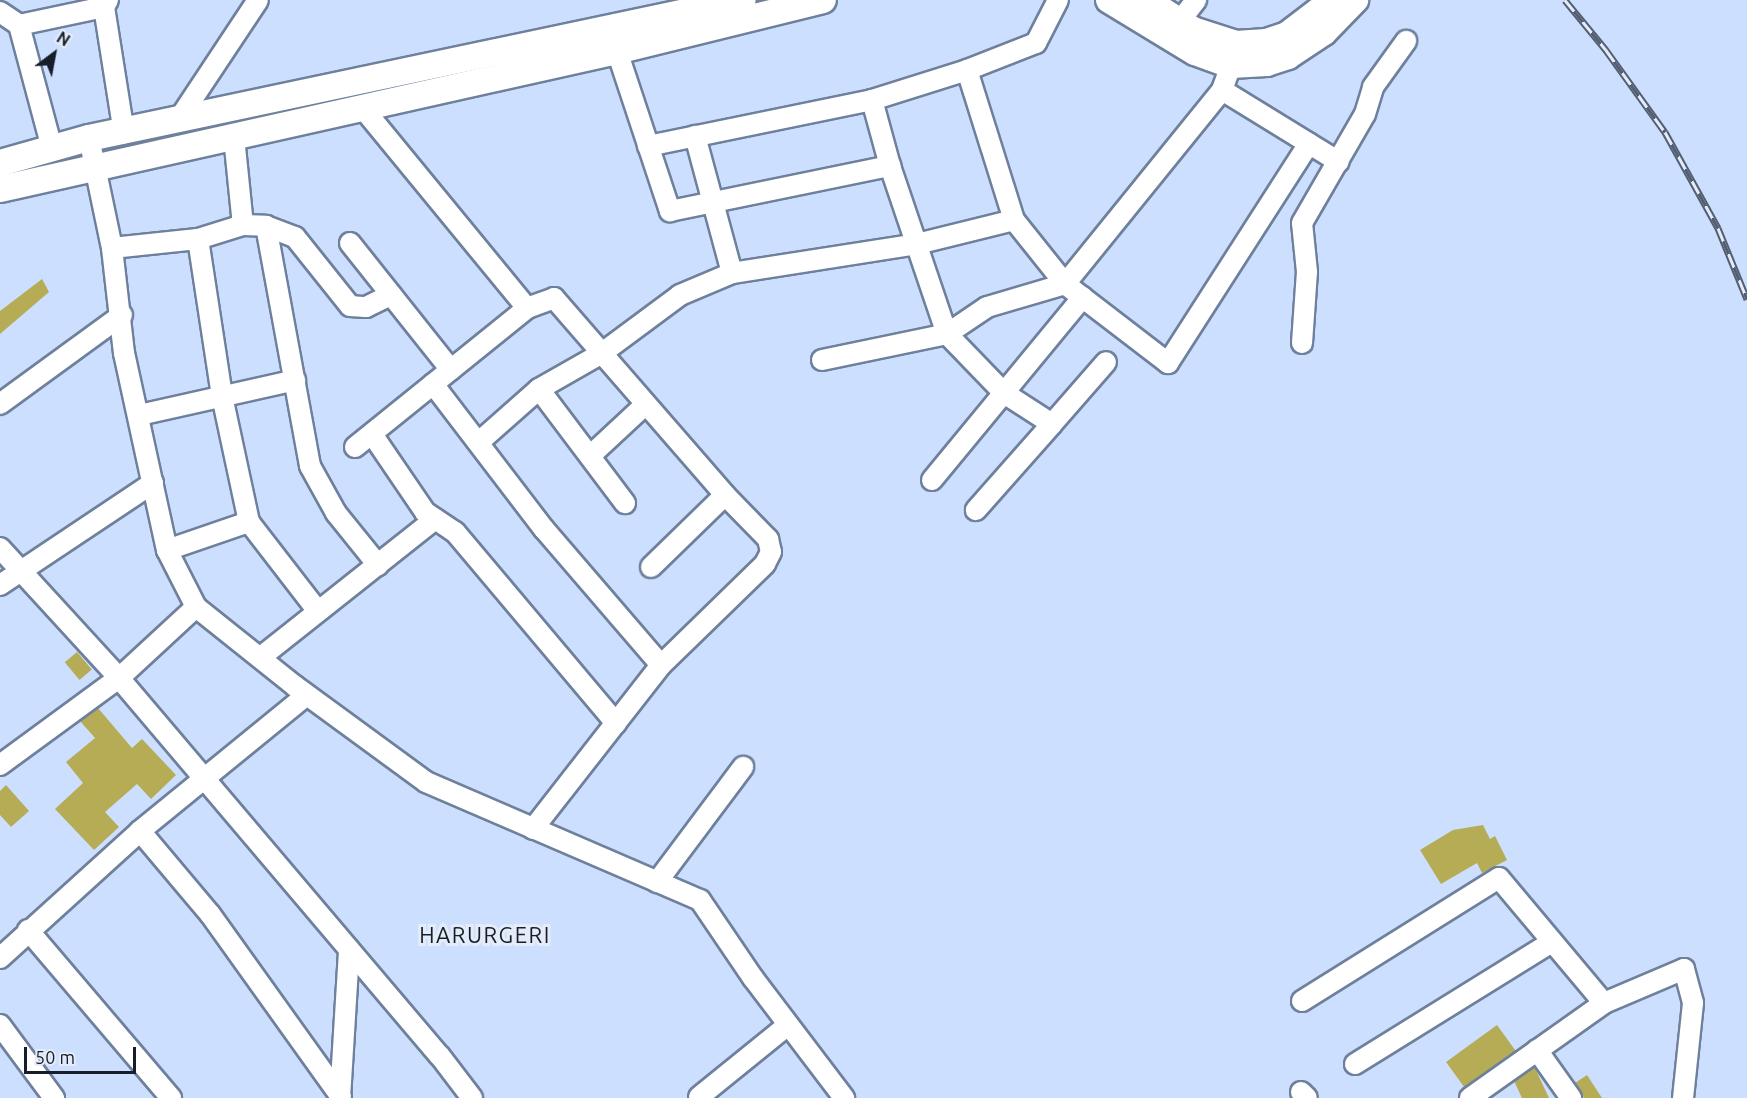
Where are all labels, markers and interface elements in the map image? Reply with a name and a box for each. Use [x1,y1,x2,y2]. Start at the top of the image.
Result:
north arrow [24,24,84,84]
text: N [54,28,73,50]
district label: HARURGERI [419,922,551,948]
scale bar [27,1035,140,1073]
text: 50 m [35,1047,75,1067]

